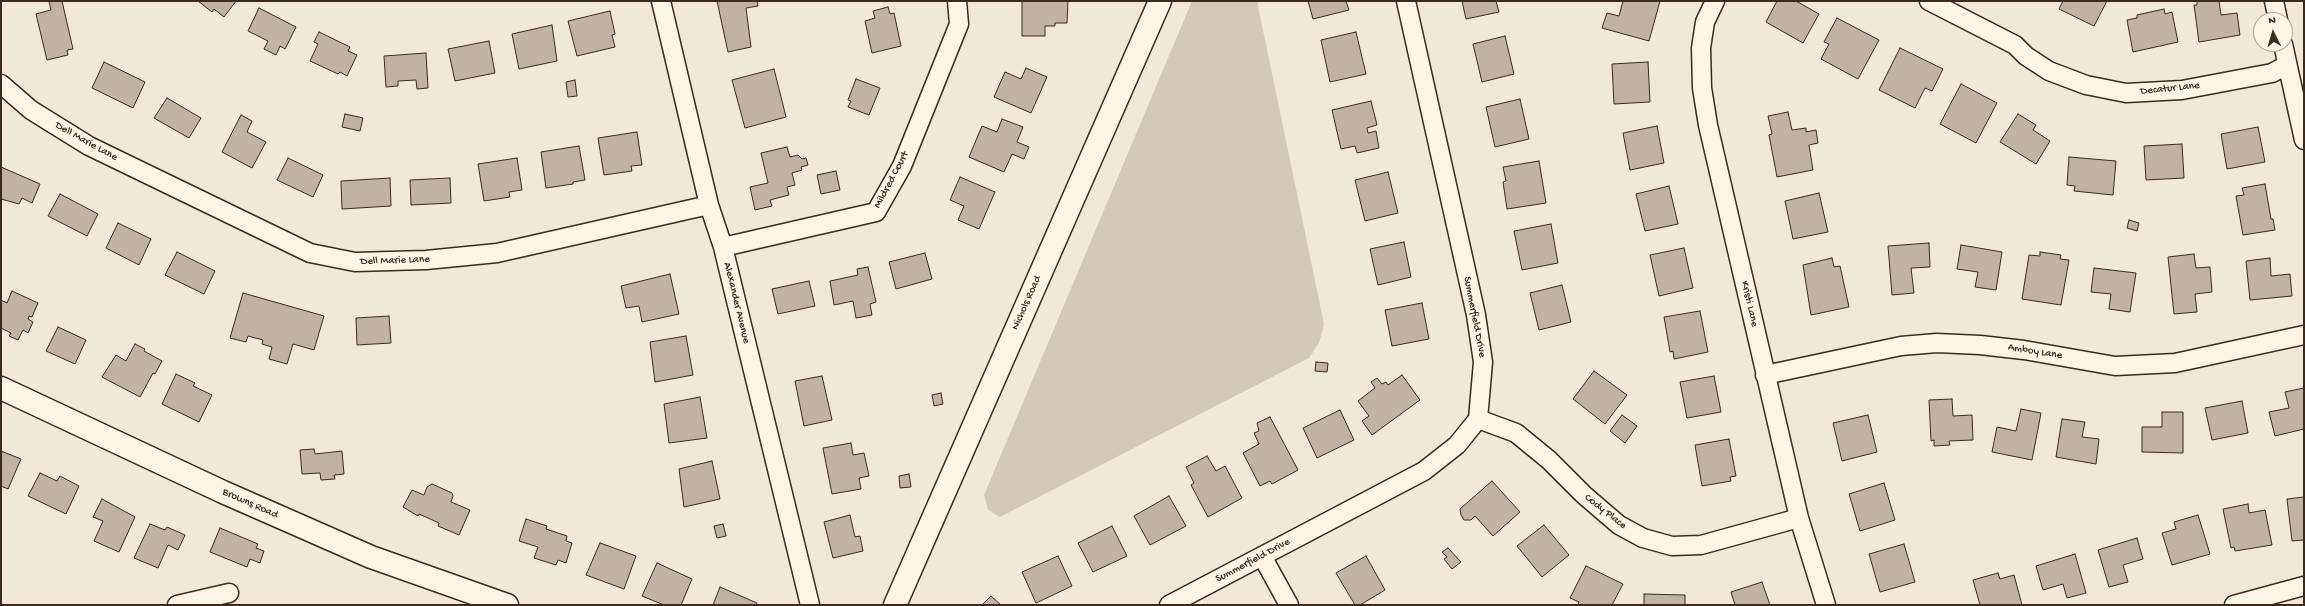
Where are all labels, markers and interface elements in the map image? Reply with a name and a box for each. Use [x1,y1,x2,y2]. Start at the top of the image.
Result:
north arrow [2253,12,2293,52]
text: N [2268,15,2276,27]
street label: Decatur Lane [2140,79,2200,99]
street label: Dell Marie Lane [52,119,120,165]
street label: Mildred Court [871,149,913,211]
street label: Dell Marie Lane [360,253,430,269]
street label: Alexander Avenue [720,261,752,345]
street label: Nichols Road [1009,274,1045,332]
street label: Summerfield Drive [1460,275,1488,359]
street label: Kristi Lane [1737,280,1761,328]
street label: Amboy Lane [2007,341,2063,363]
street label: Browns Road [220,486,280,522]
street label: Cody Place [1581,491,1629,533]
street label: Summerfield Drive [1214,536,1292,586]

